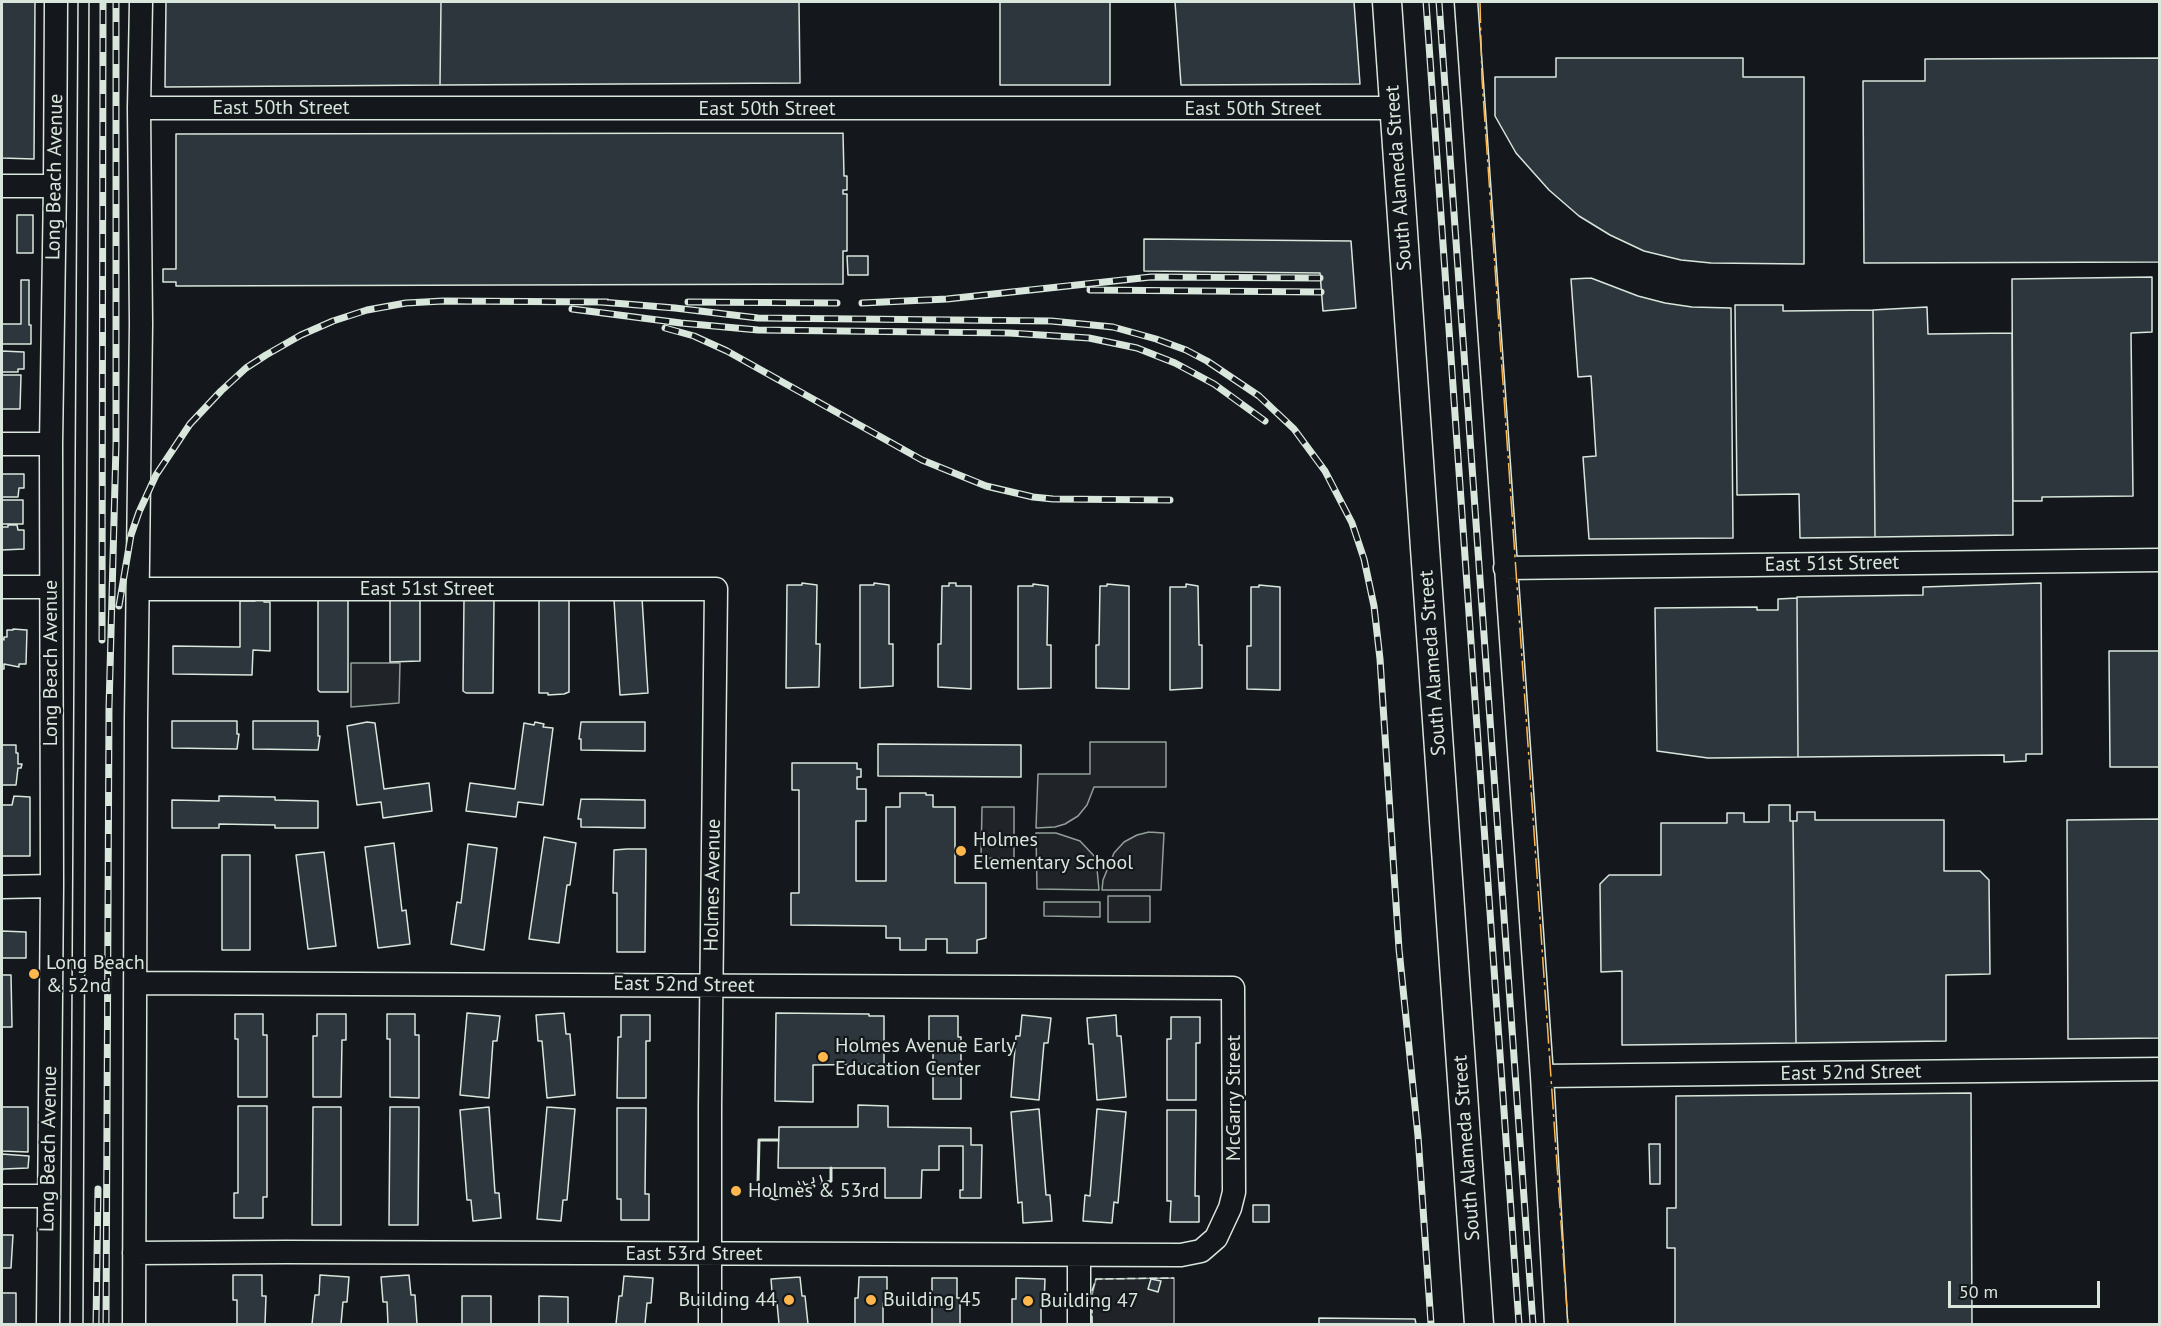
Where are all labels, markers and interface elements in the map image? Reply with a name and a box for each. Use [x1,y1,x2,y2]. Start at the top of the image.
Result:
street label: South Alameda Street [1381,84,1417,272]
street label: Long Beach Avenue [42,94,68,260]
street label: East 50th Street [212,96,350,120]
street label: East 50th Street [698,97,836,121]
street label: East 50th Street [1184,97,1322,121]
street label: East 51st Street [1765,551,1899,577]
street label: South Alameda Street [1415,569,1451,757]
street label: East 51st Street [360,577,494,601]
street label: Long Beach Avenue [39,580,63,746]
street label: Holmes Avenue [700,818,726,952]
place label: Holmes Elementary School [973,828,1133,875]
marker: Holmes Elementary School [954,844,968,858]
place label: Long Beach & 52nd [46,951,145,998]
marker: Long Beach & 52nd [27,967,41,981]
street label: East 52nd Street [613,972,755,998]
place label: Holmes Avenue Early Education Center [835,1034,1016,1081]
street label: McGarry Street [1222,1035,1246,1161]
marker: Holmes Avenue Early Education Center [816,1050,830,1064]
street label: South Alameda Street [1449,1054,1485,1242]
street label: East 52nd Street [1780,1060,1922,1086]
street label: Long Beach Avenue [36,1066,62,1232]
place label: Holmes & 53rd [748,1179,879,1203]
marker: Holmes & 53rd [729,1184,743,1198]
street label: East 53rd Street [626,1242,762,1266]
scale bar [1951,1269,2102,1307]
text: 50 m [1959,1280,1998,1303]
place label: Building 44 [678,1288,777,1312]
place label: Building 45 [883,1288,982,1312]
place label: Building 47 [1040,1289,1139,1313]
marker: Building 44 [782,1293,796,1307]
marker: Building 45 [864,1293,878,1307]
marker: Building 47 [1021,1294,1035,1308]

